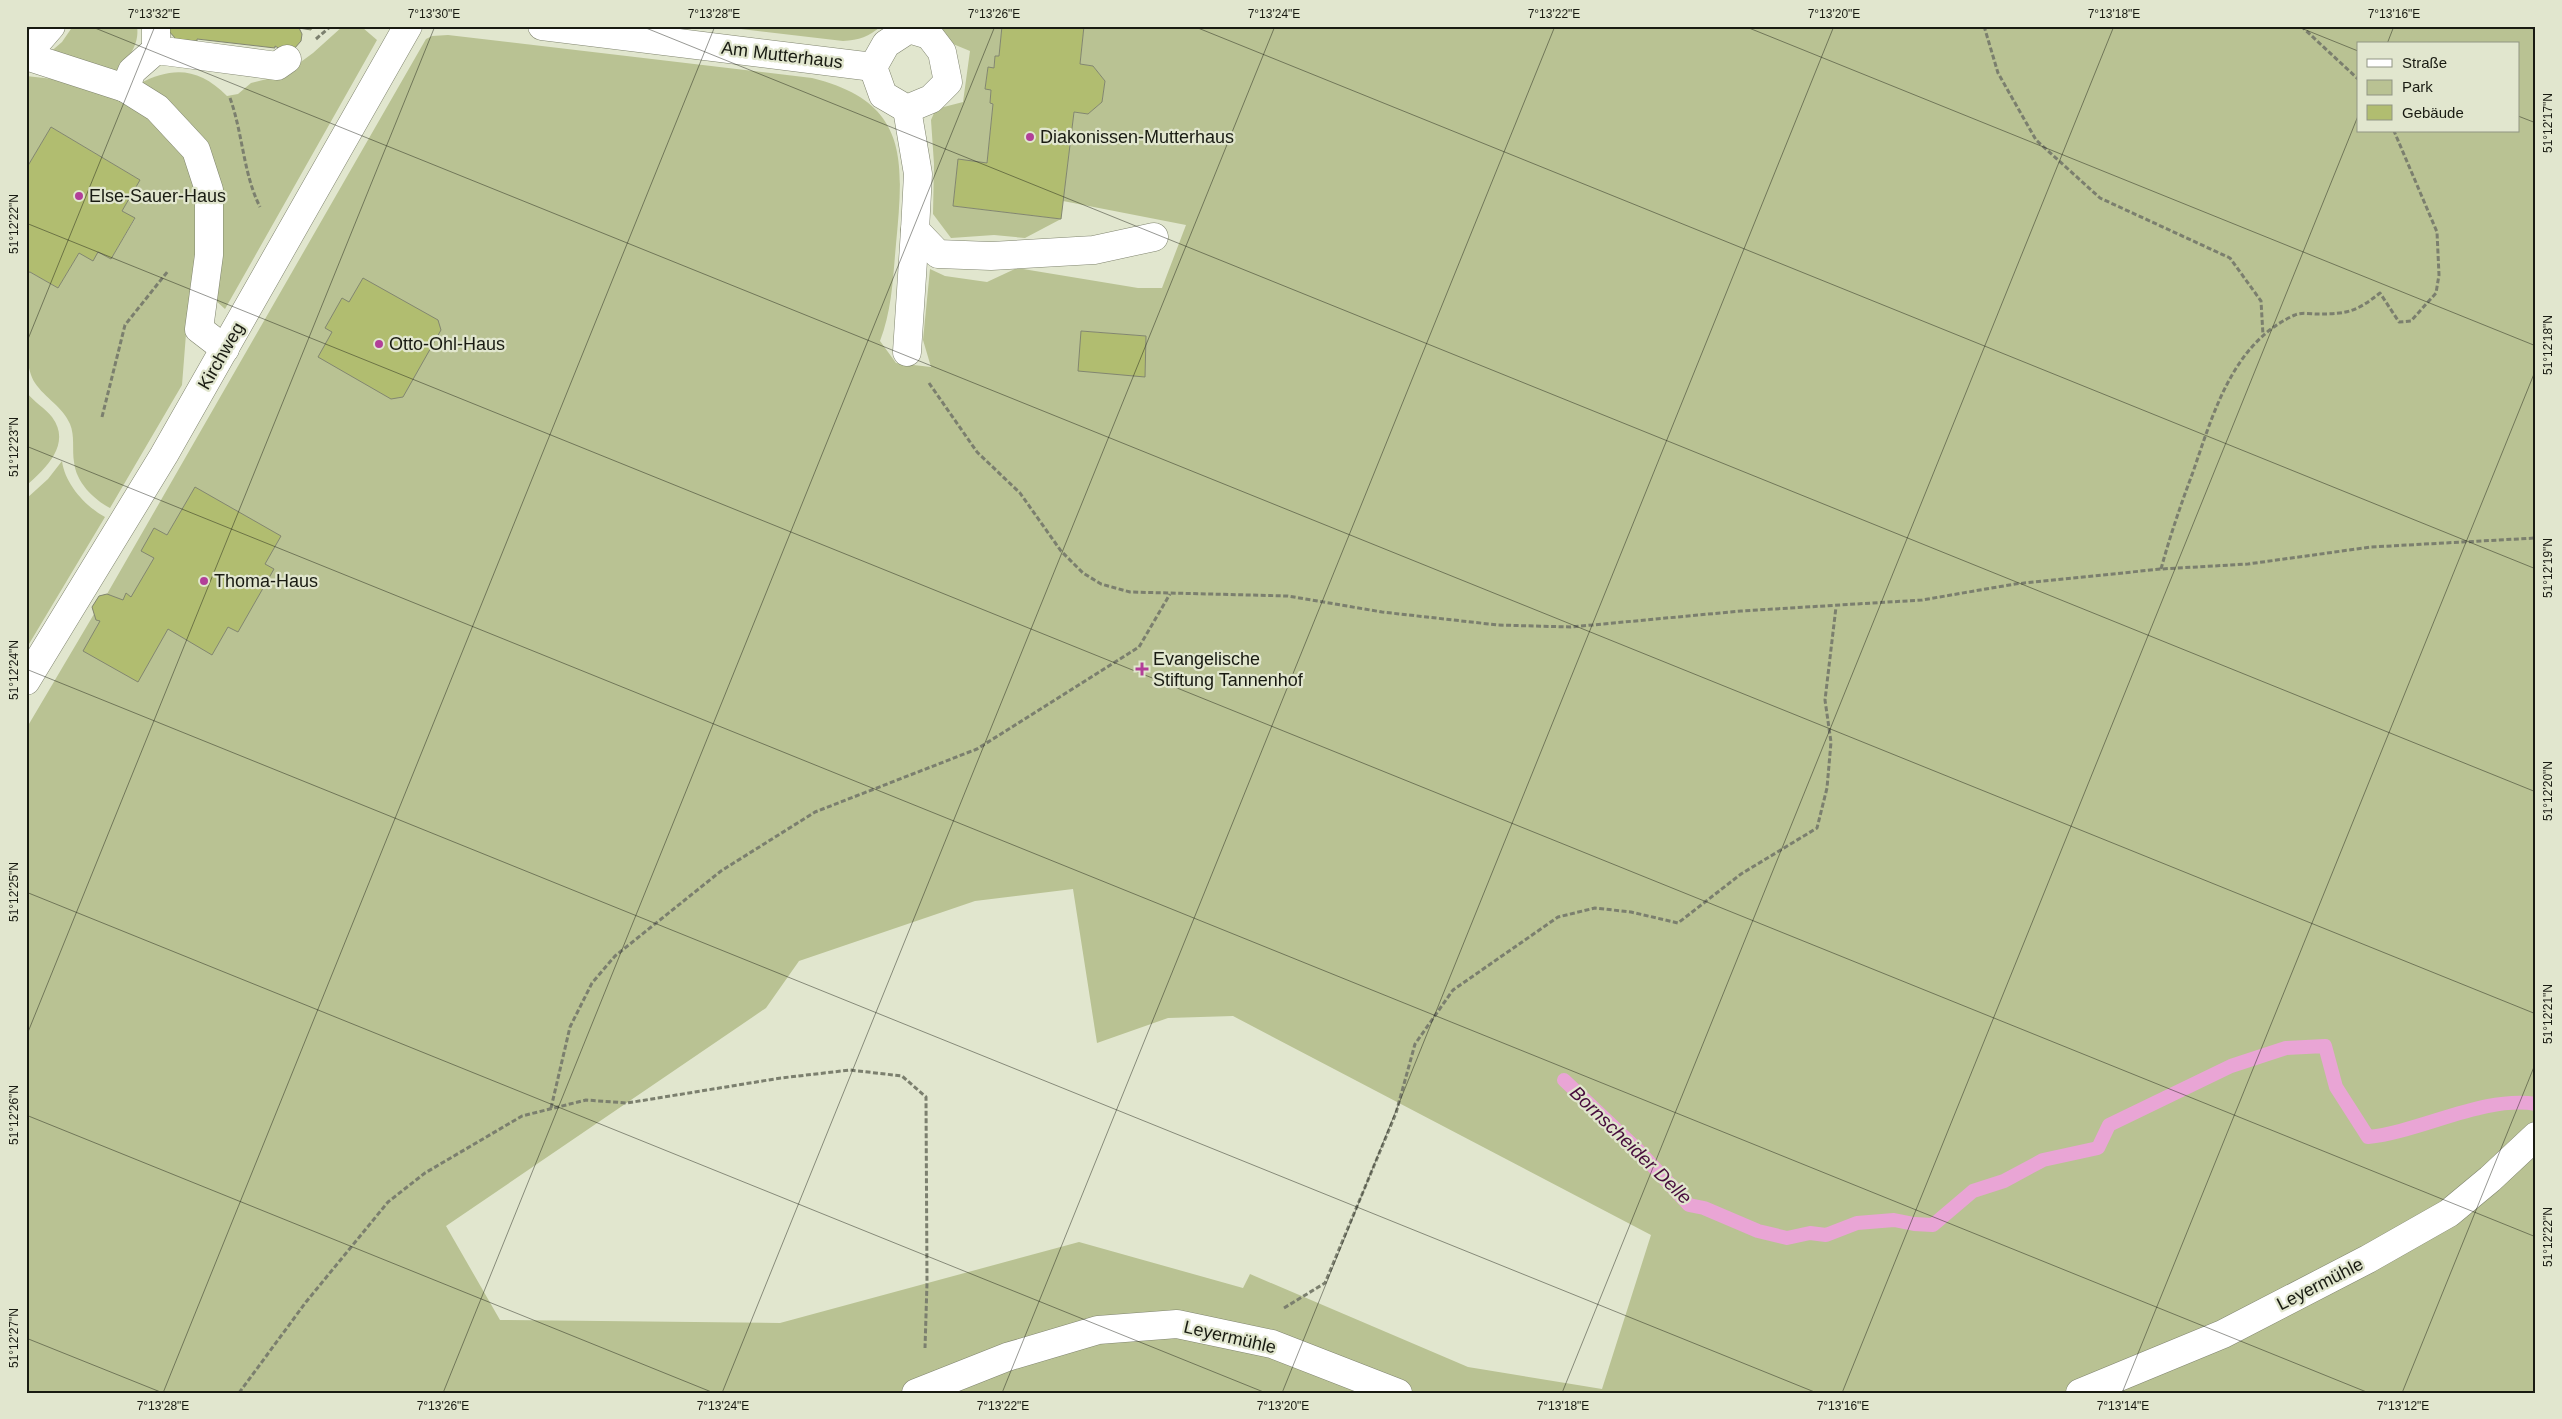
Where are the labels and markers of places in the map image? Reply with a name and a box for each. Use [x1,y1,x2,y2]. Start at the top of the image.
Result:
place label: Diakonissen-Mutterhaus [1040,127,1234,147]
marker: Diakonissen-Mutterhaus [1024,131,1036,143]
place label: Else-Sauer-Haus [89,186,226,206]
marker: Else-Sauer-Haus [73,190,85,202]
place label: Otto-Ohl-Haus [389,334,505,354]
marker: Otto-Ohl-Haus [373,338,385,350]
place label: Thoma-Haus [214,571,318,591]
marker: Thoma-Haus [198,575,210,587]
place label: Evangelische Stiftung Tannenhof [1153,649,1304,690]
marker: Evangelische Stiftung Tannenhof [1135,662,1149,676]

